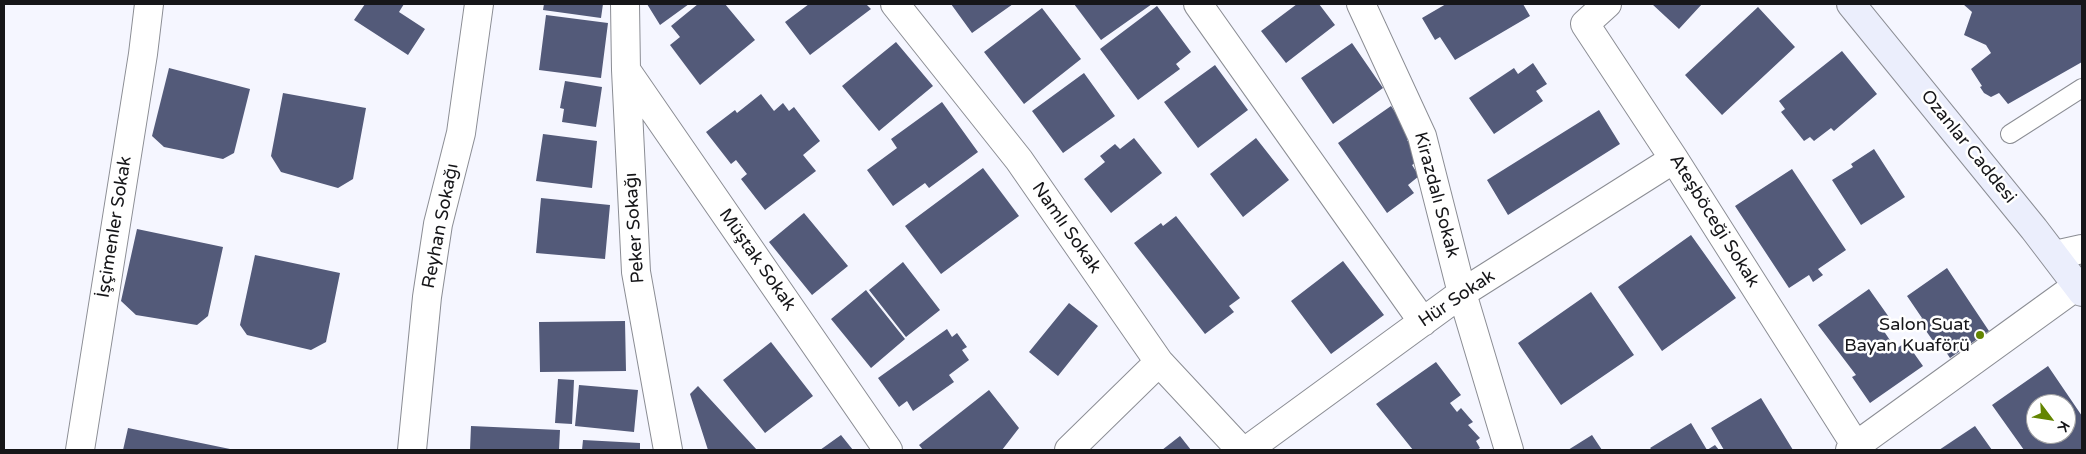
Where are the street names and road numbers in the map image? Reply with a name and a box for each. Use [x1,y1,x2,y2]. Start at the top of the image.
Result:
street label: Ozanlar Caddesi [1916,86,2020,208]
street label: Kirazdalı Sokak [1409,130,1463,260]
street label: Ateşböceği Sokak [1664,151,1764,291]
street label: İşçimenler Sokak [93,155,137,299]
street label: Reyhan Sokağı [418,162,464,290]
street label: Peker Sokağı [620,172,650,284]
street label: Namlı Sokak [1027,178,1105,278]
street label: Müştak Sokak [714,205,800,315]
street label: Hür Sokak [1415,266,1499,332]

